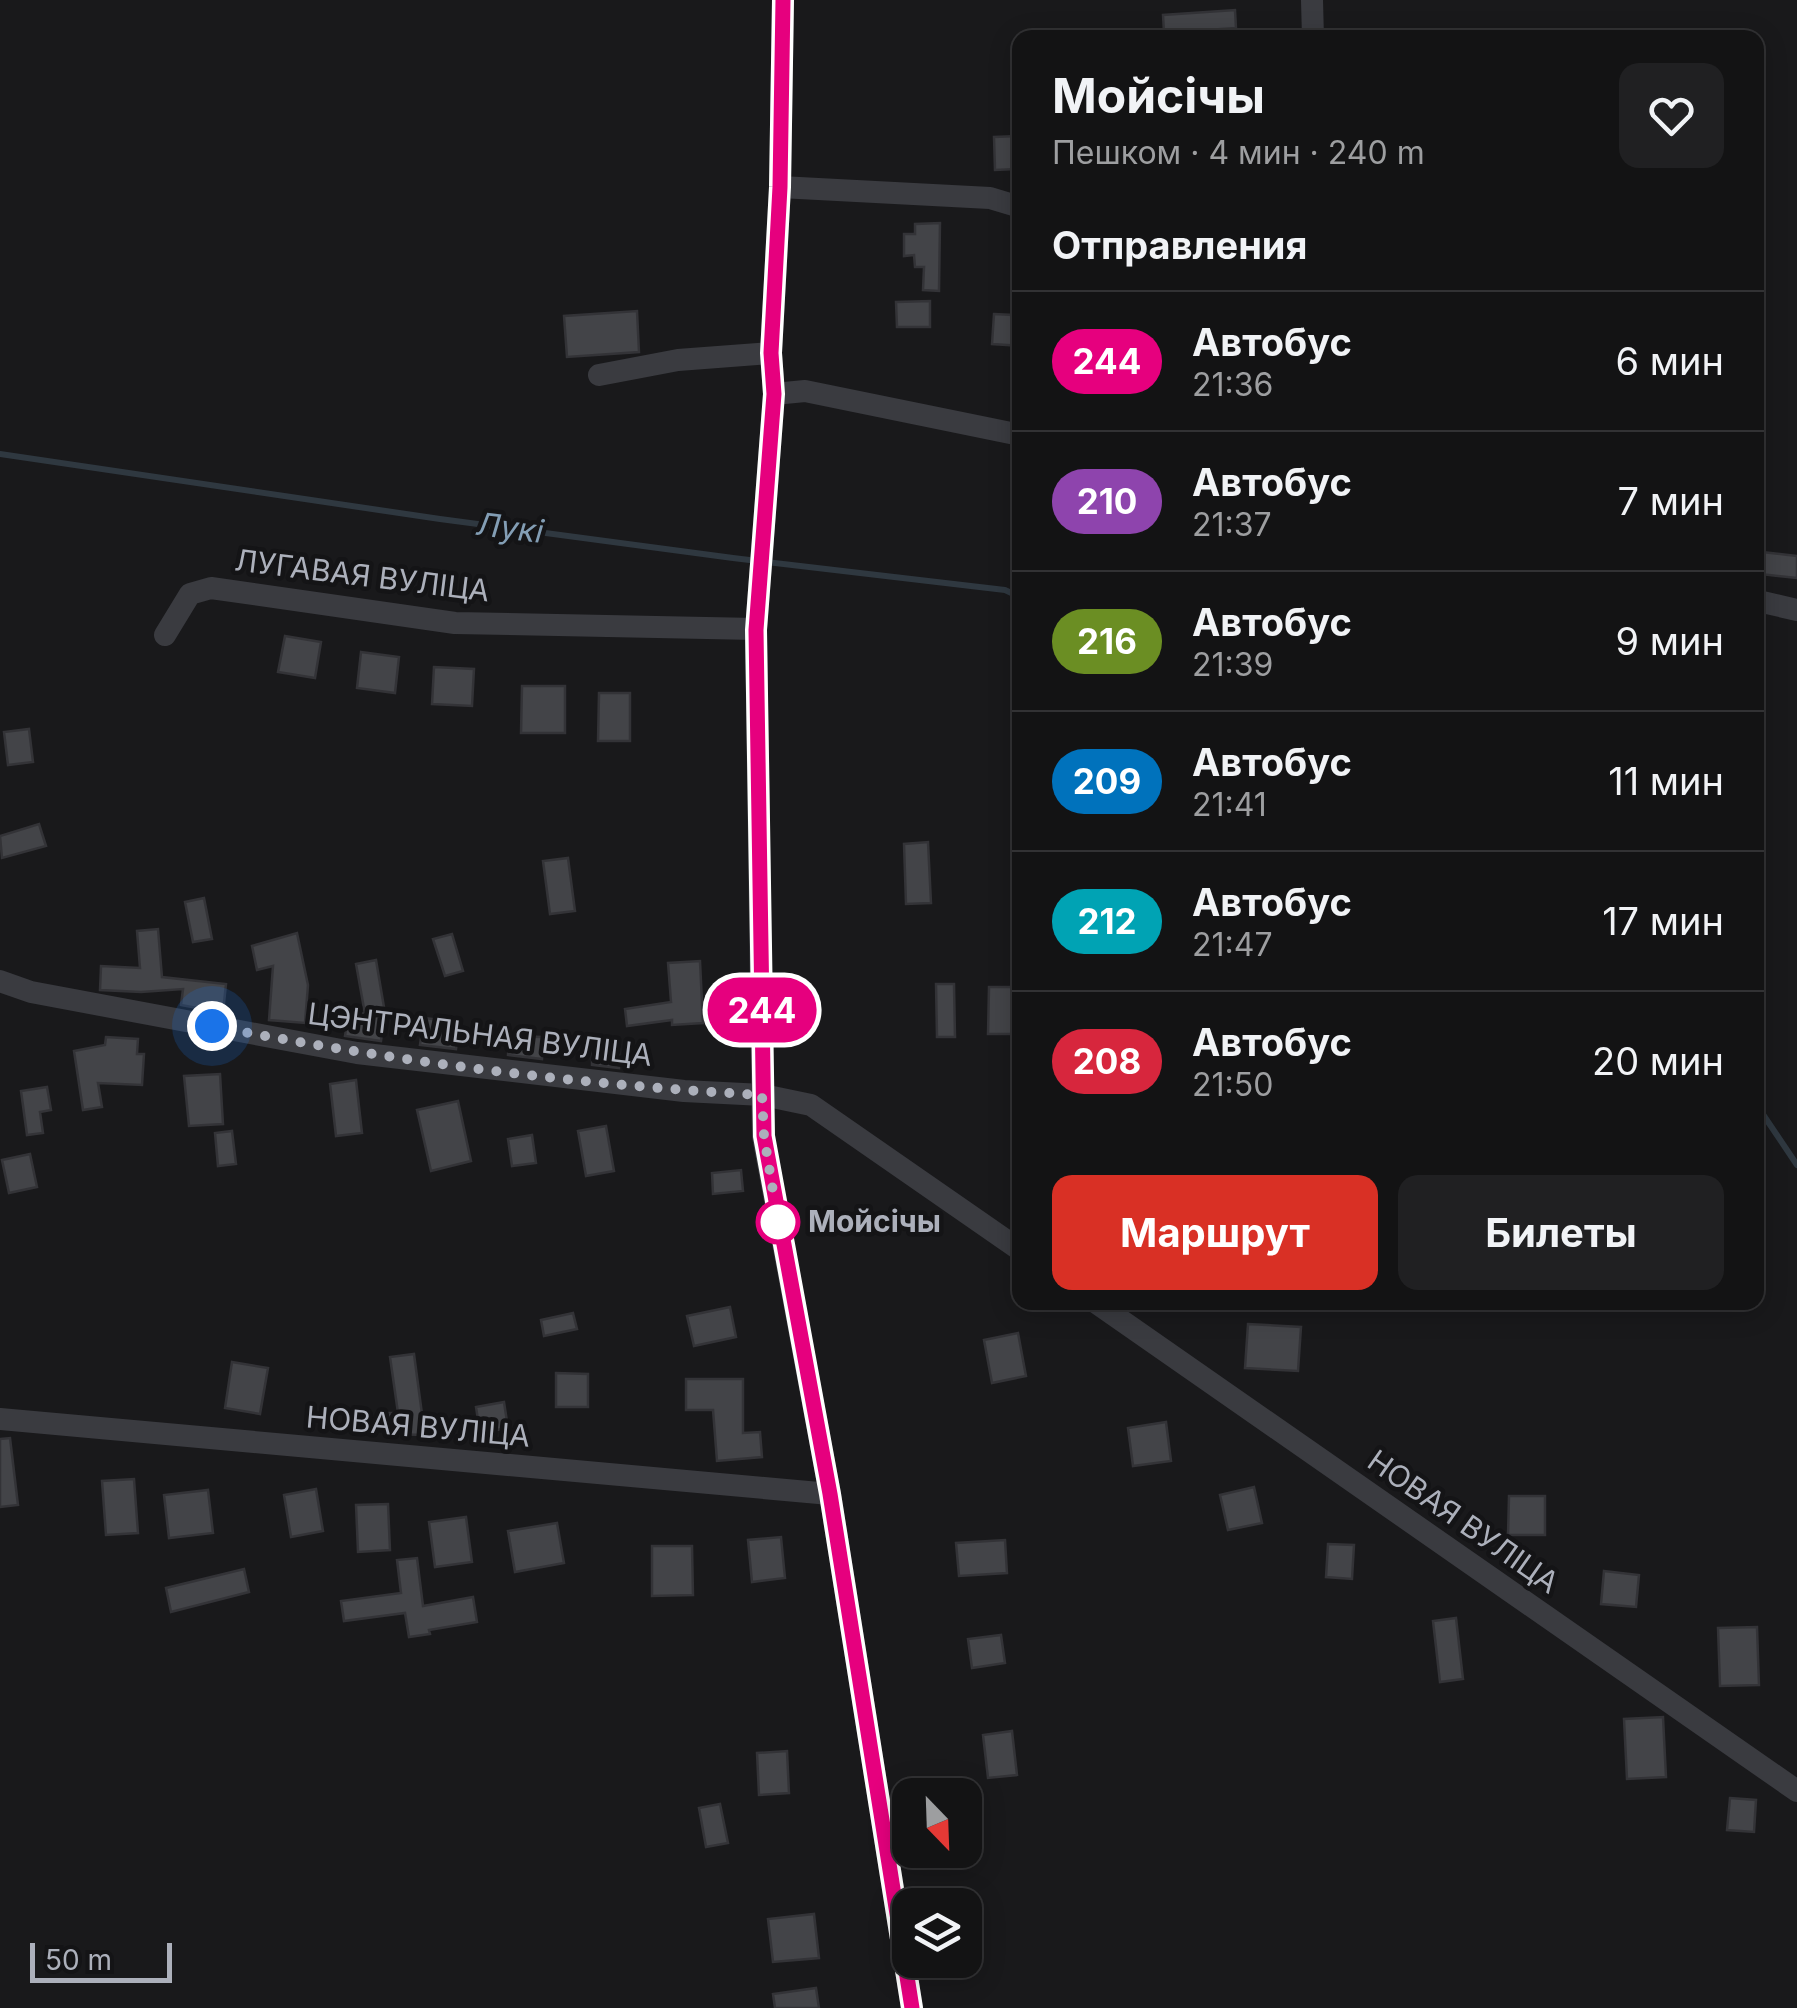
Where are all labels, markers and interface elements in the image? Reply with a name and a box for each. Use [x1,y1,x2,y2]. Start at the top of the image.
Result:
button: heart [1619,63,1724,168]
text: Мойсічы [1052,66,1265,125]
text: Пешком · 4 мин · 240 m [1052,133,1425,172]
text: Отправления [1052,222,1307,268]
text: Автобус [1192,319,1352,365]
text: 6 мин [1616,338,1724,384]
text: 244 [1073,340,1141,382]
text: 21:36 [1192,365,1273,404]
text: Автобус [1192,459,1352,505]
text: 7 мин [1618,478,1724,524]
text: 210 [1077,480,1137,522]
water label: Лукі [474,504,547,551]
text: 21:37 [1192,505,1272,544]
street label: ЛУГАВАЯ ВУЛІЦА [233,542,491,608]
text: Автобус [1192,599,1352,645]
text: 9 мин [1616,618,1724,664]
text: 216 [1077,620,1137,662]
text: 21:39 [1192,645,1273,684]
text: Автобус [1192,739,1352,785]
text: 11 мин [1608,758,1724,804]
text: 209 [1073,760,1141,802]
text: 21:41 [1192,785,1267,824]
text: Автобус [1192,879,1352,925]
text: 17 мин [1602,898,1724,944]
text: 212 [1077,900,1137,942]
text: 21:47 [1192,925,1273,964]
line badge: 244 [704,978,820,1042]
text: 244 [728,989,796,1031]
street label: ЦЭНТРАЛЬНАЯ ВУЛІЦА [306,995,654,1073]
your location [187,1001,237,1051]
text: Автобус [1192,1019,1352,1065]
text: 20 мин [1592,1038,1724,1084]
text: 208 [1073,1040,1141,1082]
text: 21:50 [1192,1065,1273,1104]
button: Маршрут [1052,1175,1378,1290]
button: Билеты [1398,1175,1724,1290]
marker: Мойсічы [757,1201,799,1243]
place label: Мойсічы [808,1203,941,1239]
street label: НОВАЯ ВУЛІЦА [305,1398,532,1454]
street label: НОВАЯ ВУЛІЦА [1361,1442,1566,1600]
north arrow [892,1778,982,1868]
map controls [892,1778,982,1978]
button: layers [892,1888,982,1978]
scale bar [30,1938,172,1982]
text: 50 m [45,1943,112,1977]

